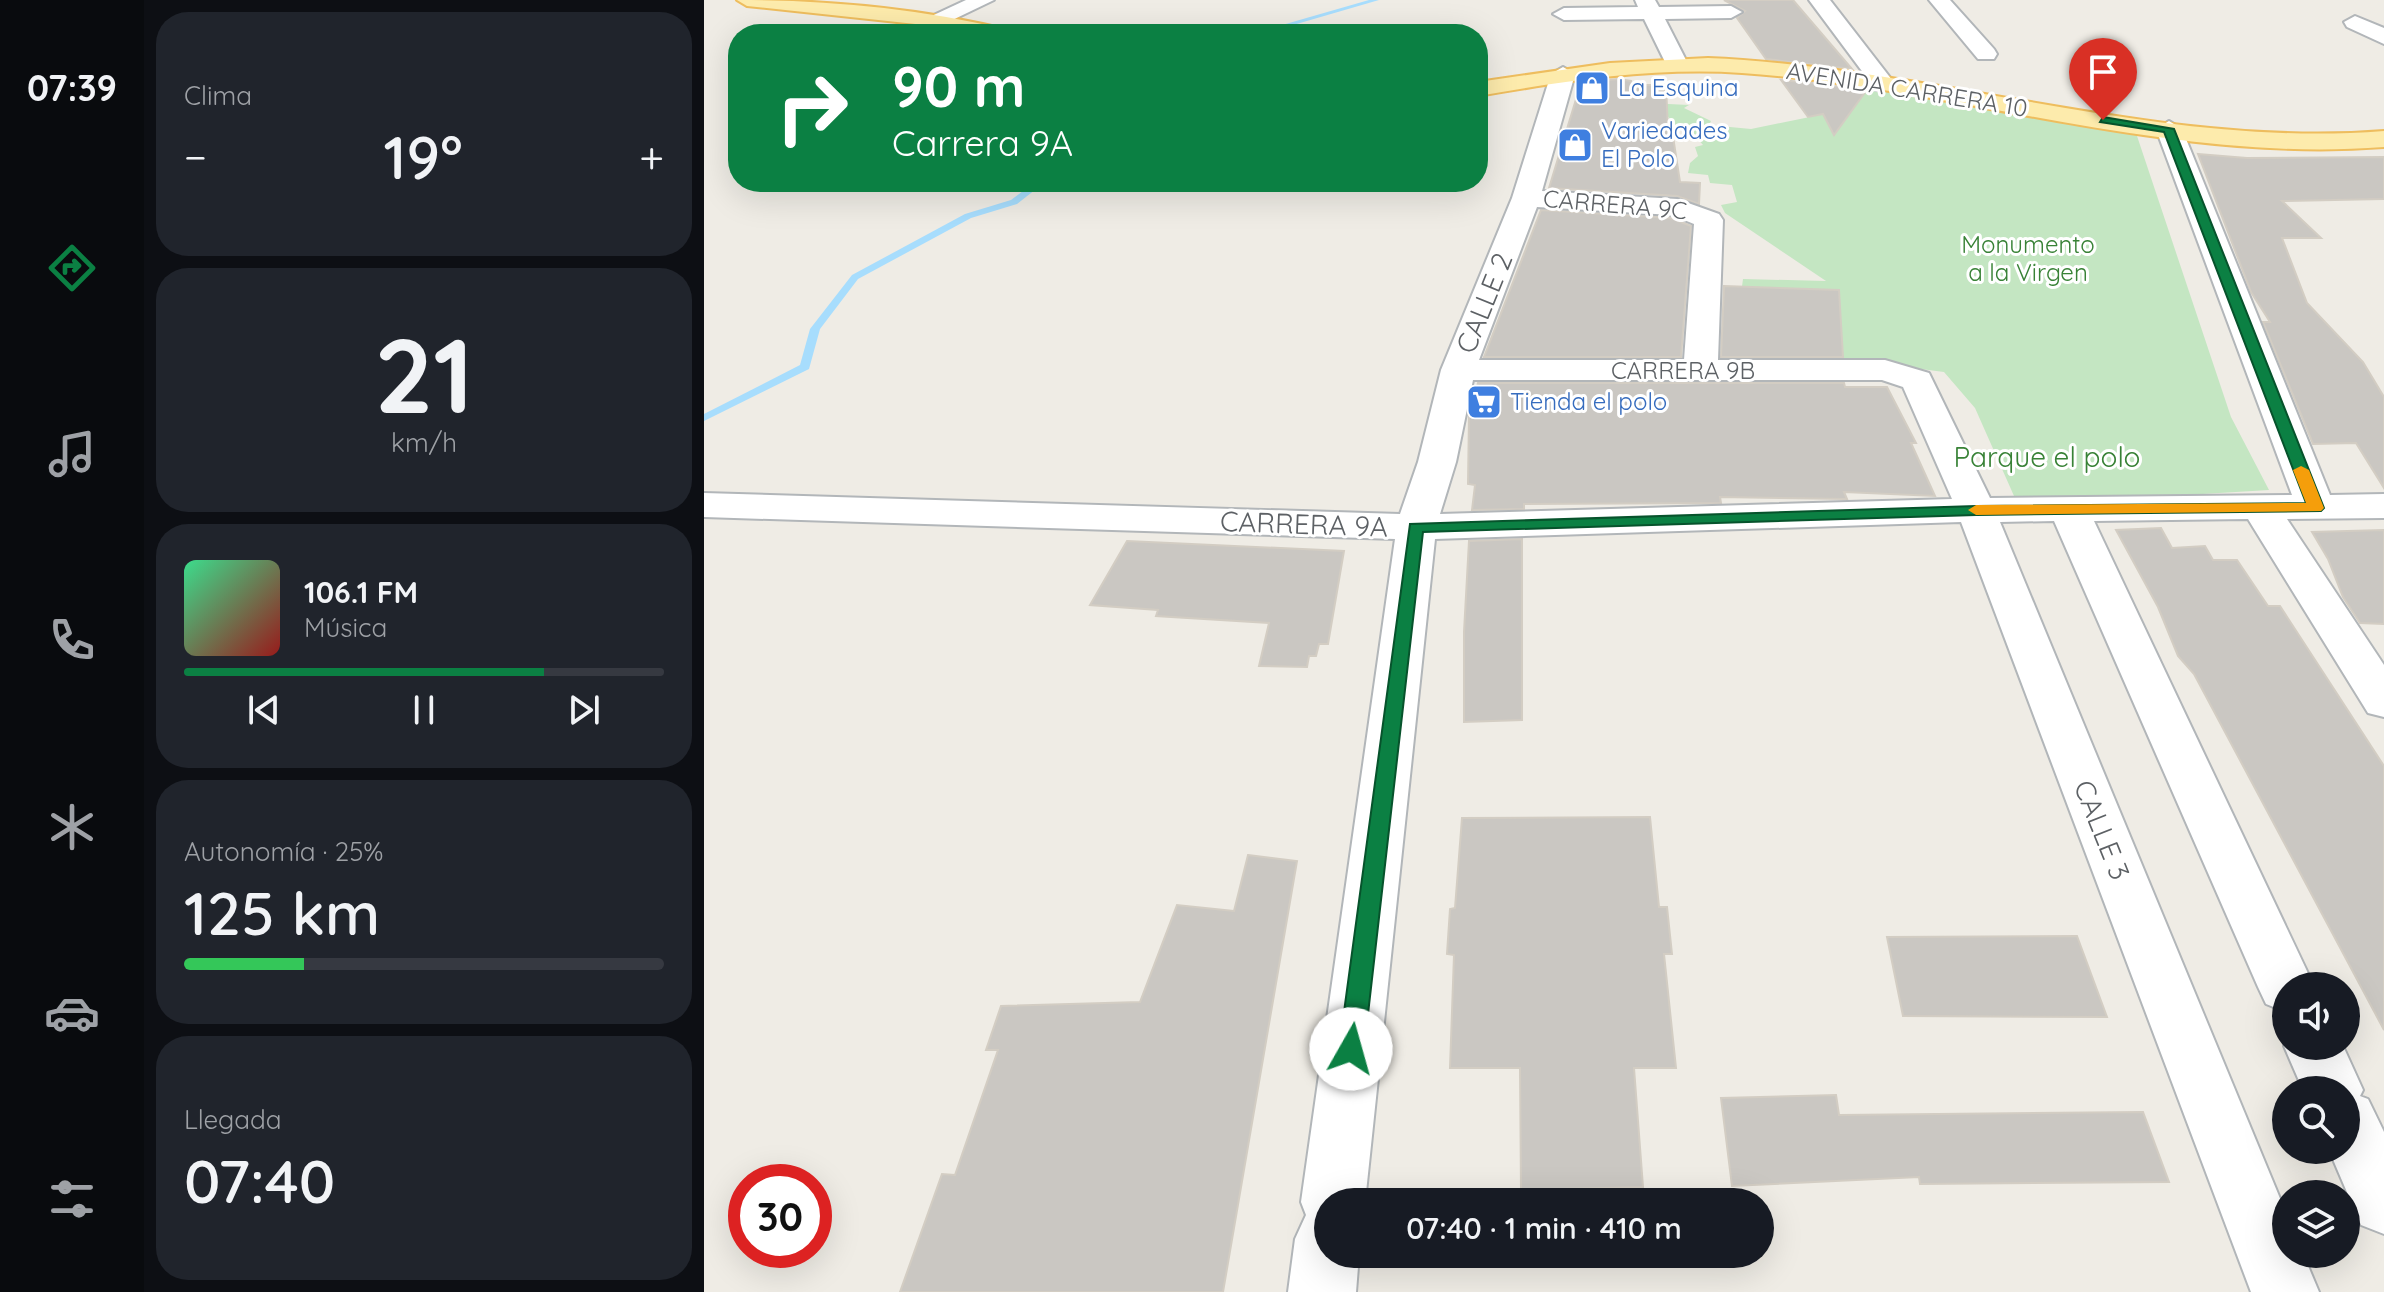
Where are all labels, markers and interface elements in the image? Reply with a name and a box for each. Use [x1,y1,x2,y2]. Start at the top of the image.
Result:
pin [2069,38,2137,120]
icon: arrive [2081,50,2125,94]
text: 90 m [892,51,1026,121]
street label: AVENIDA CARRERA 10 [1784,55,2030,123]
icon: right [760,56,864,160]
text: 07:39 [27,65,117,110]
shop icon: La Esquina [1573,69,1611,107]
place label: La Esquina [1618,72,1739,102]
text: Clima [184,79,252,112]
place label: Variedades El Polo [1601,115,1728,173]
text: 19° [383,119,463,194]
text: Carrera 9A [892,120,1073,165]
shop icon: Variedades El Polo [1556,126,1594,164]
text: − [184,129,207,184]
text: + [639,129,664,184]
street label: CARRERA 9C [1542,183,1688,225]
park label: Monumento a la Virgen [1961,229,2095,287]
icon: directions [44,240,100,296]
street label: CALLE 2 [1448,247,1519,358]
text: 21 [374,309,474,439]
street label: CARRERA 9B [1611,355,1755,385]
supermarket icon: Tienda el polo [1465,383,1503,421]
place label: Tienda el polo [1510,386,1667,416]
icon: music [44,426,100,482]
text: km/h [391,426,457,459]
park label: Parque el polo [1954,439,2140,474]
street label: CARRERA 9A [1219,503,1389,544]
text: 106.1 FM [304,573,418,611]
text: Música [304,611,387,644]
icon: phone [44,612,100,668]
icon: previous [242,688,286,732]
icon: pause [402,688,446,732]
icon: next [562,688,606,732]
street label: CALLE 3 [2067,775,2138,885]
icon: climate [44,799,100,855]
text: Autonomía · 25% [184,835,384,868]
text: 125 km [184,875,380,950]
map controls [2272,972,2360,1268]
button: sound [2272,972,2360,1060]
icon: car [44,985,100,1041]
position arrow [1309,1007,1393,1091]
button: search [2272,1076,2360,1164]
text: Llegada [184,1103,281,1136]
text: 07:40 [184,1143,335,1218]
speed limit sign: 30 [728,1164,832,1268]
icon: filters [44,1171,100,1227]
button: layers [2272,1180,2360,1268]
text: 07:40 · 1 min · 410 m [1406,1209,1682,1247]

